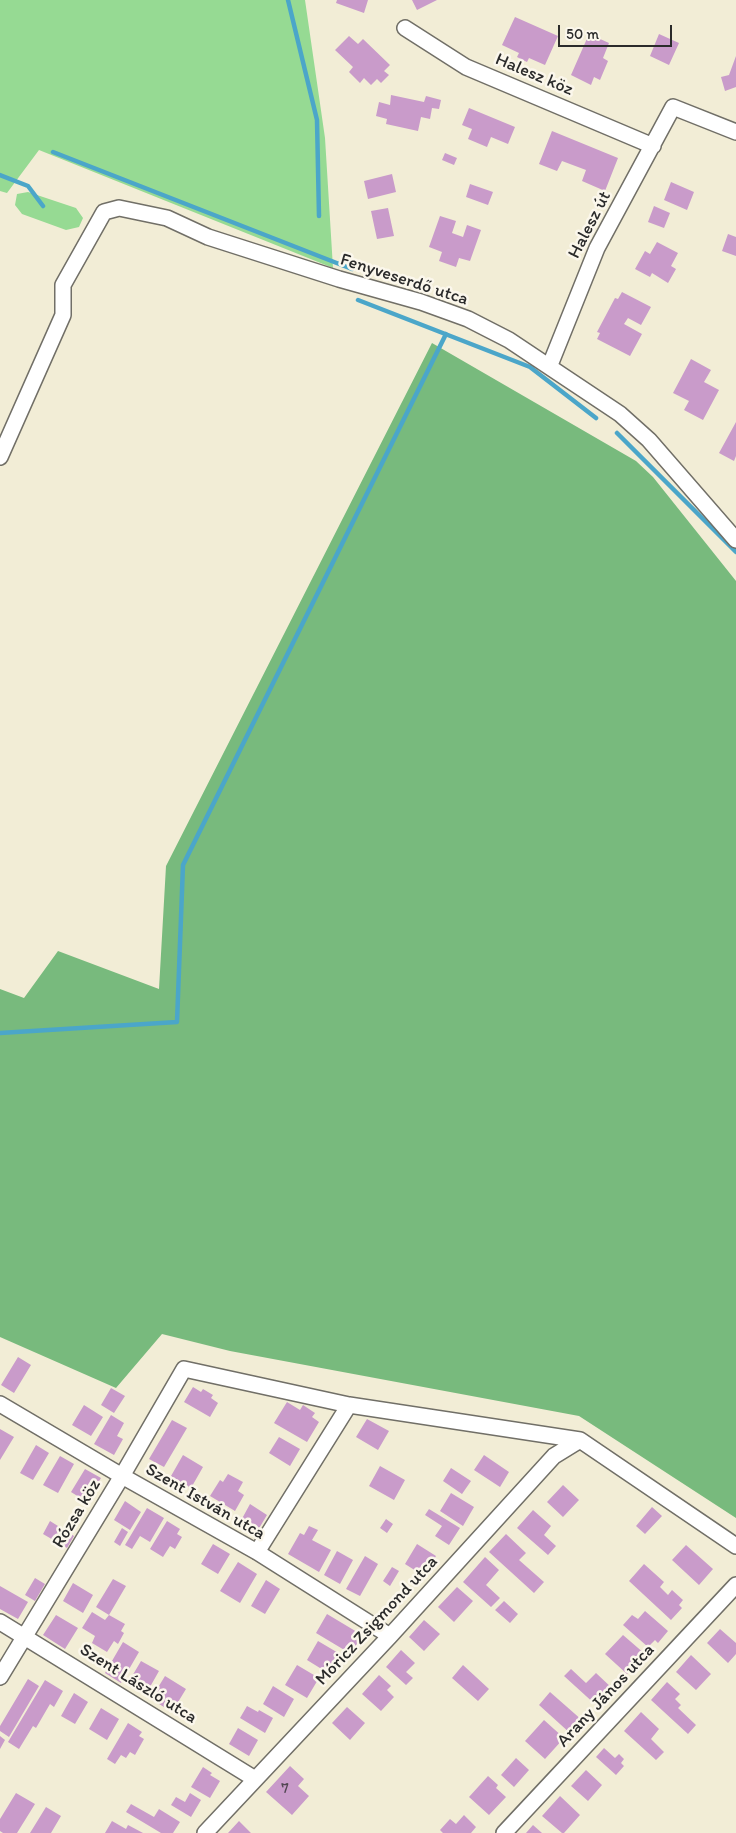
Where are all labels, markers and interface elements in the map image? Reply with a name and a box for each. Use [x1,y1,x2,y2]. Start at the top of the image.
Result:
scale bar [561,15,675,47]
text: 50 m [566,25,599,43]
street label: Halesz köz [492,49,576,101]
street label: Halesz út [564,188,616,262]
street label: Fenyveserdő utca [337,249,471,311]
street label: Szent István utca [141,1459,269,1545]
street label: Rózsa köz [48,1476,106,1552]
street label: Móricz Zsigmond utca [311,1552,443,1690]
street label: Szent László utca [75,1639,201,1729]
street label: Arany János utca [553,1640,659,1752]
house number: 7 [281,1780,289,1798]

